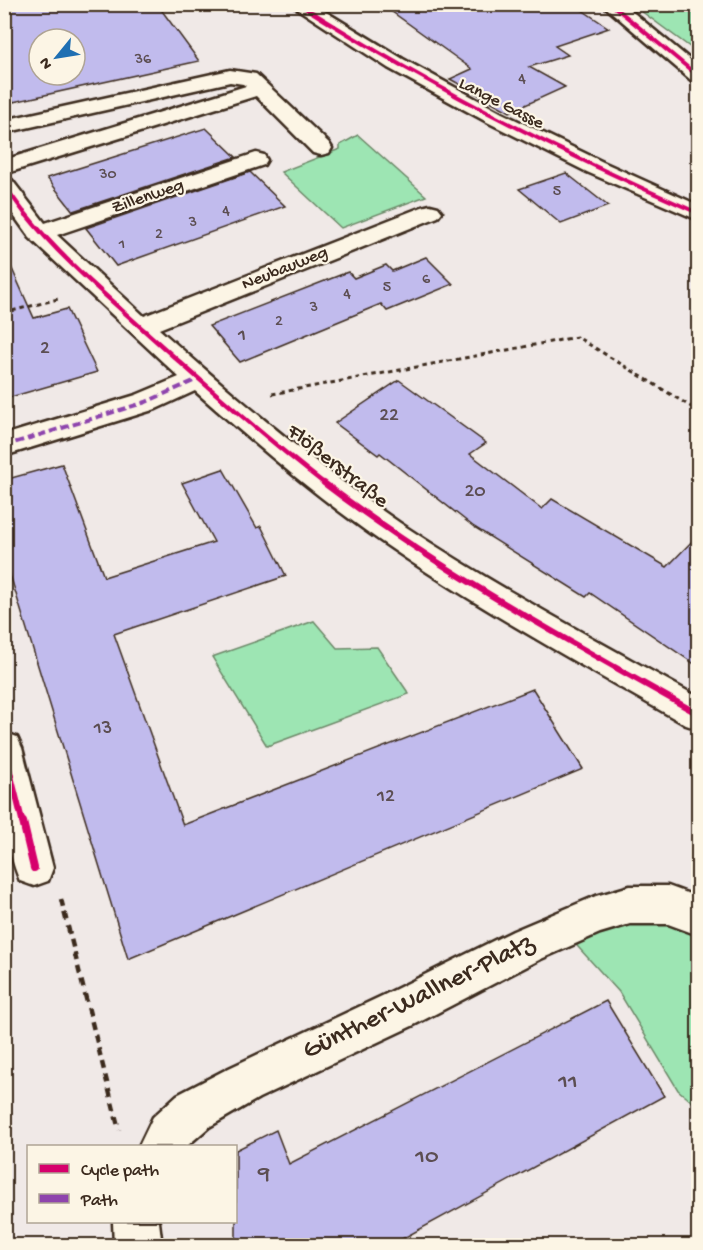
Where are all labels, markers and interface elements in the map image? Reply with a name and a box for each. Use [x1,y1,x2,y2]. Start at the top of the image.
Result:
north arrow [27,27,87,87]
house number: 36 [134,51,152,70]
text: N [36,53,58,72]
house number: 4 [518,71,526,90]
street label: Lange Gasse [455,74,548,135]
house number: 30 [98,166,117,185]
street label: Zillenweg [109,175,187,219]
house number: 5 [553,183,561,202]
house number: 4 [222,203,230,222]
house number: 3 [188,214,197,233]
house number: 2 [155,226,163,245]
house number: 1 [118,236,125,255]
street label: Neubauweg [239,242,331,296]
house number: 6 [422,271,431,290]
house number: 5 [383,279,391,298]
house number: 4 [343,286,351,305]
house number: 3 [309,299,318,318]
house number: 2 [275,313,283,332]
house number: 1 [237,325,246,348]
house number: 2 [40,338,50,361]
house number: 22 [379,405,399,428]
street label: Flößerstraße [280,419,394,515]
house number: 20 [464,481,486,504]
house number: 13 [93,718,112,741]
house number: 12 [376,786,395,809]
street label: Günther-Wallner-Platz [298,928,541,1068]
house number: 11 [557,1068,578,1097]
house number: 10 [414,1143,439,1172]
legend [27,1145,237,1223]
house number: 9 [257,1160,270,1189]
text: Cycle path [81,1161,159,1182]
text: Path [80,1191,118,1212]

